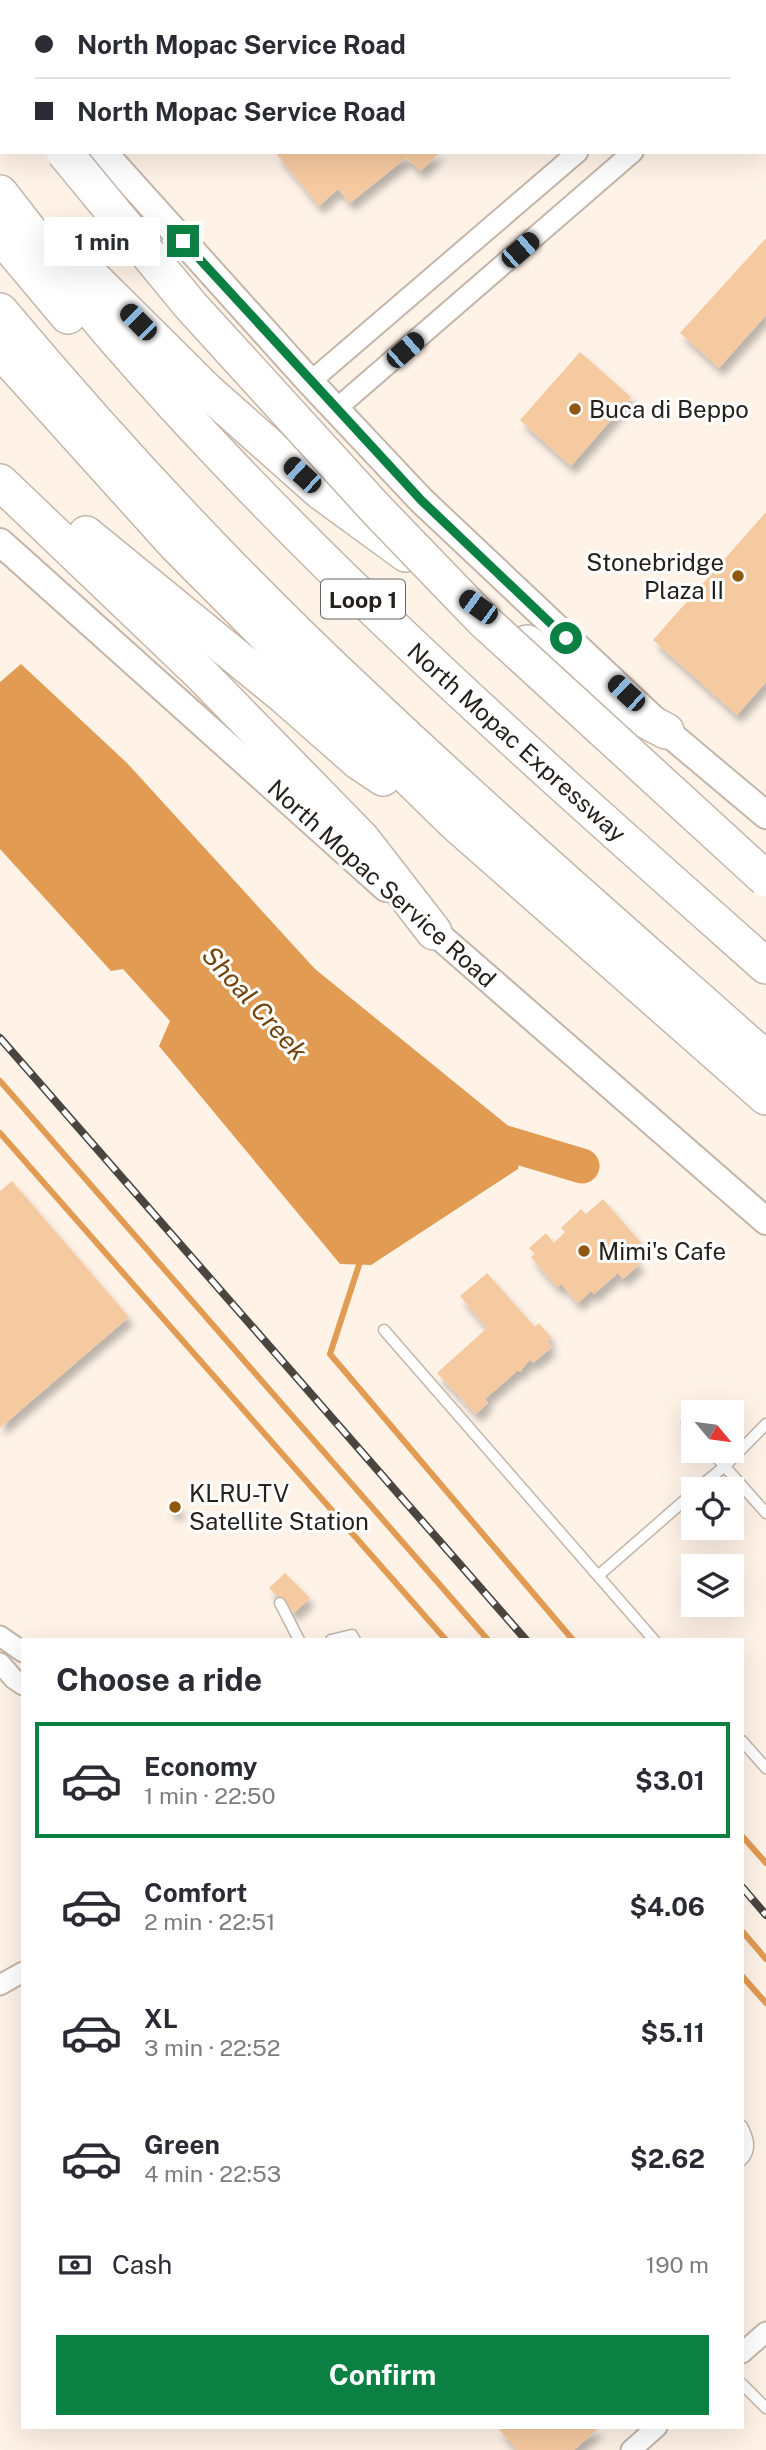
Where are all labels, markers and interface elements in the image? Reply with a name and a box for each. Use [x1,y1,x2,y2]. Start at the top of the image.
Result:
text: North Mopac Service Road [77,29,406,60]
text: North Mopac Service Road [77,96,406,127]
callout: 1 min [43,216,158,266]
route end [167,225,199,257]
text: 1 min [74,228,130,255]
car [498,228,543,272]
car [116,300,161,344]
car [383,328,428,372]
place label: Buca di Beppo [589,395,749,423]
marker: Buca di Beppo [567,401,583,417]
car [280,453,325,497]
place label: Stonebridge Plaza II [586,548,724,604]
marker: Stonebridge Plaza II [730,568,746,584]
road number: Loop 1 [321,580,405,618]
car [455,586,502,628]
route start [550,622,582,654]
street label: North Mopac Expressway [402,637,632,847]
car [604,671,649,715]
street label: North Mopac Service Road [262,773,502,993]
water label: Shoal Creek [196,940,314,1066]
place label: Mimi's Cafe [598,1237,726,1265]
marker: Mimi's Cafe [576,1243,592,1259]
north arrow [681,1400,744,1463]
map controls [681,1400,744,1617]
button: locate [681,1477,744,1540]
place label: KLRU-TV Satellite Station [189,1479,369,1535]
marker: KLRU-TV Satellite Station [167,1499,183,1515]
button: layers [681,1554,744,1617]
text: Choose a ride [56,1661,262,1698]
icon: car [60,1749,123,1812]
text: Economy [144,1751,257,1782]
text: $3.01 [635,1765,705,1796]
text: 1 min · 22:50 [144,1782,276,1809]
icon: car [60,1875,123,1938]
text: Comfort [144,1877,247,1908]
text: $4.06 [629,1891,705,1922]
text: 2 min · 22:51 [144,1908,275,1935]
icon: car [60,2001,123,2064]
text: XL [144,2003,178,2034]
text: $5.11 [640,2017,705,2048]
text: 3 min · 22:52 [144,2034,280,2061]
icon: car [60,2127,123,2190]
text: Green [144,2129,220,2160]
text: $2.62 [630,2143,705,2174]
text: 4 min · 22:53 [144,2160,281,2187]
icon: cash [56,2246,94,2284]
text: Cash [112,2249,172,2280]
text: 190 m [646,2251,709,2278]
button: Confirm [56,2335,709,2415]

